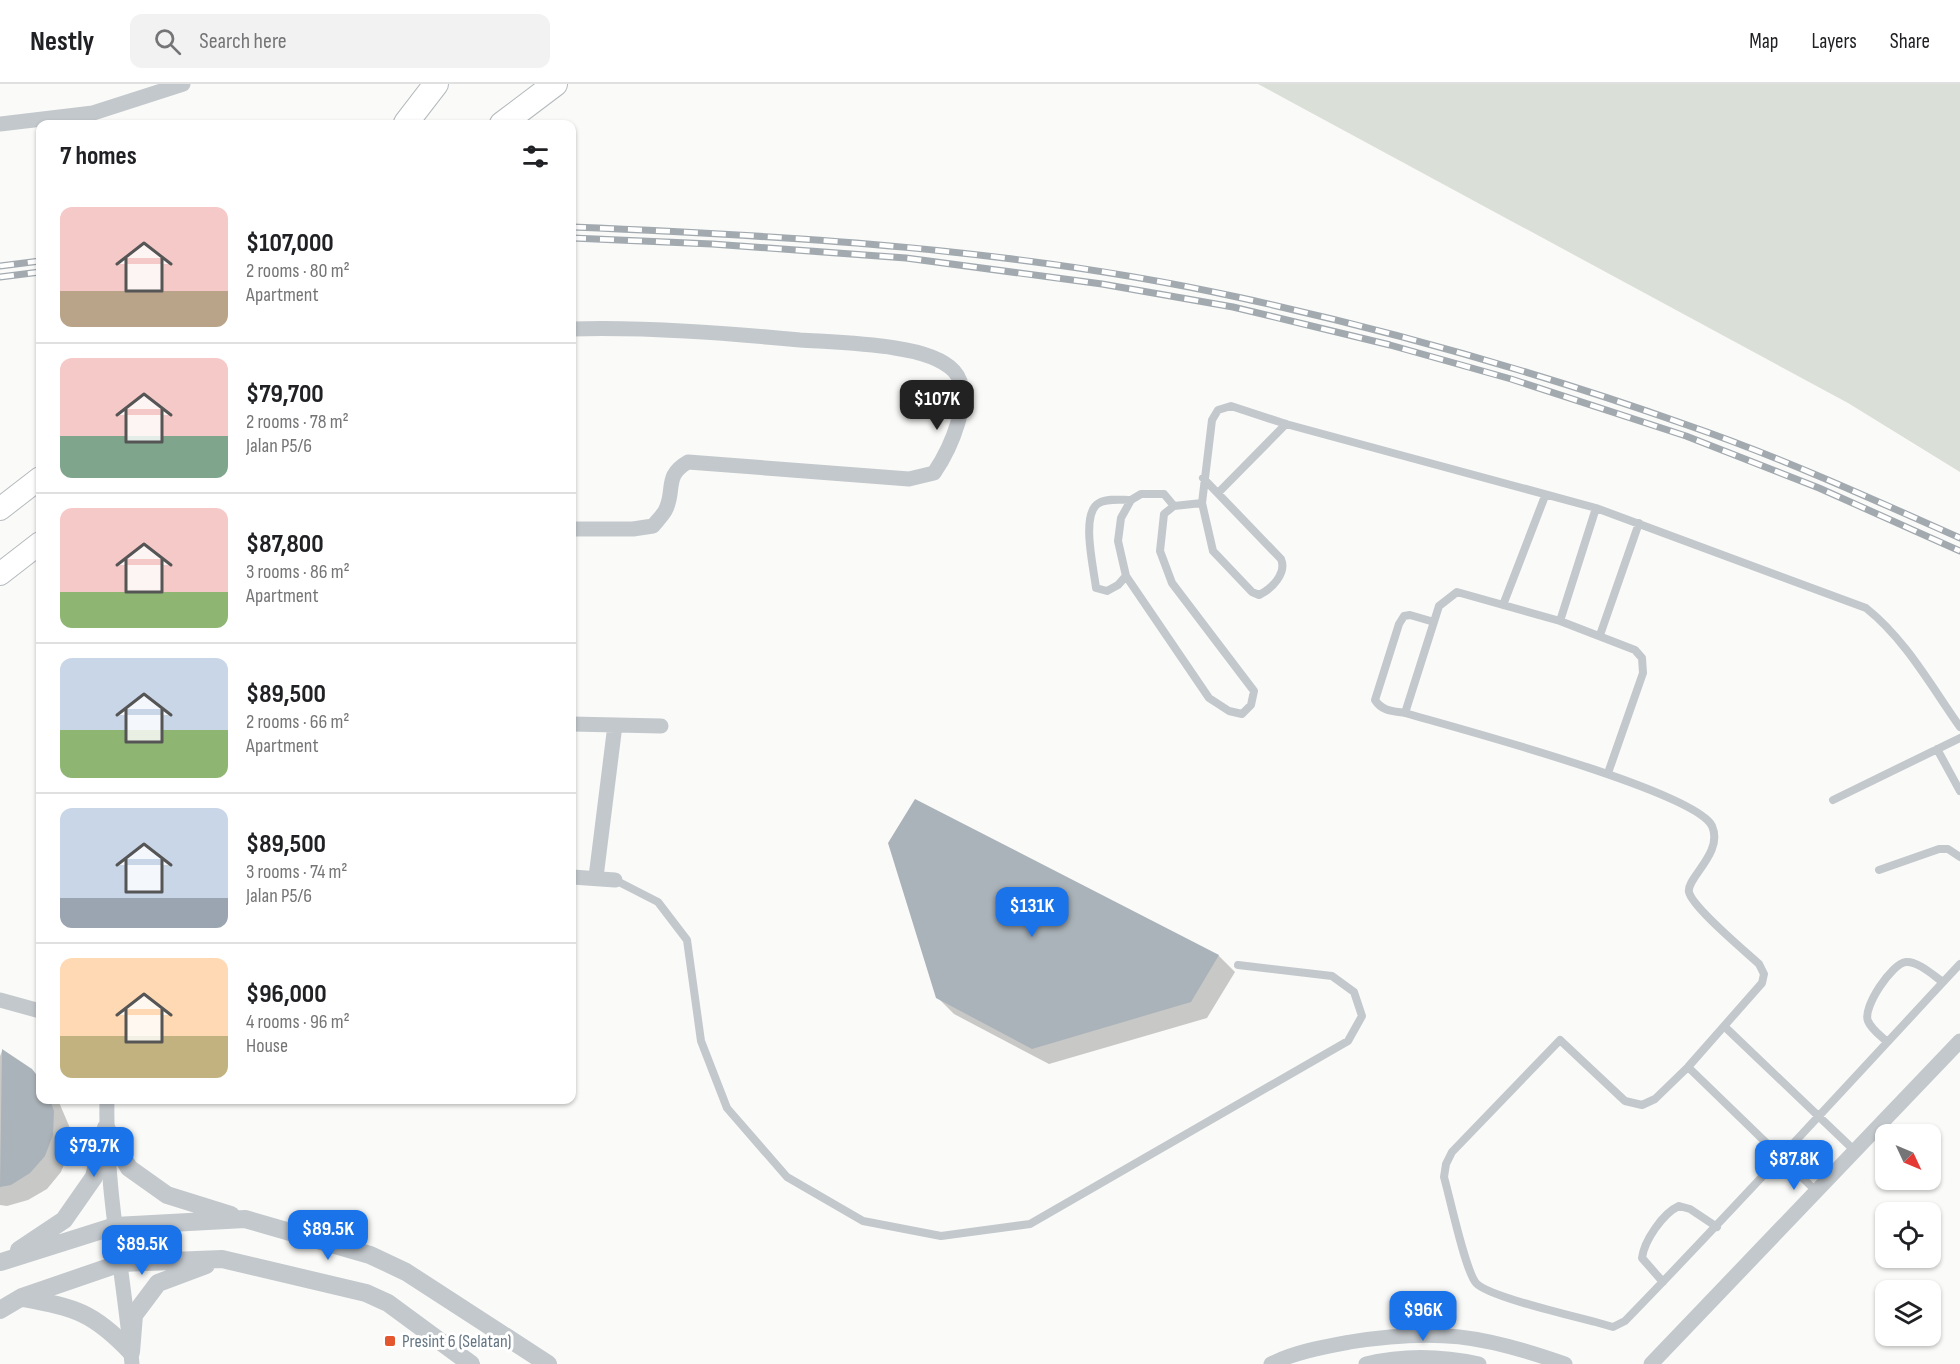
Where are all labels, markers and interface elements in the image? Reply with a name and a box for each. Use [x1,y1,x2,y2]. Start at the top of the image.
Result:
search box [130,14,550,68]
text: Nestly [30,25,94,58]
icon: search [151,25,184,58]
text: Search here [199,28,287,55]
text: Map [1749,29,1778,54]
text: Layers [1811,29,1857,54]
text: Share [1890,29,1930,54]
icon: filters [519,140,552,173]
text: 7 homes [60,141,137,172]
text: $107,000 [246,228,334,259]
icon: home [108,231,180,303]
text: 2 rooms · 80 m² [246,259,350,283]
text: Apartment [246,283,319,307]
text: $79,700 [246,379,324,410]
pin: $107K [895,380,979,431]
icon: home [108,382,180,454]
text: $107K [914,387,960,411]
text: 2 rooms · 78 m² [246,410,349,434]
text: Jalan P5/6 [246,434,312,458]
text: $87,800 [246,529,324,560]
icon: home [108,532,180,604]
text: 3 rooms · 86 m² [246,560,350,584]
text: Apartment [246,584,319,608]
text: $89,500 [246,679,326,710]
icon: home [108,682,180,754]
text: 2 rooms · 66 m² [246,710,350,734]
text: Apartment [246,734,319,758]
text: $89,500 [246,829,326,860]
icon: home [108,832,180,904]
text: 3 rooms · 74 m² [246,860,348,884]
text: Jalan P5/6 [246,884,312,908]
pin: $131K [990,887,1074,938]
text: $131K [1010,894,1054,918]
text: $96,000 [246,979,327,1010]
icon: home [108,982,180,1054]
text: 4 rooms · 96 m² [246,1010,350,1034]
text: House [246,1034,288,1058]
north arrow [1875,1124,1941,1190]
map controls [1875,1124,1941,1346]
pin: $79.7K [45,1127,143,1178]
text: $79.7K [69,1134,119,1158]
pin: $87.8K [1745,1140,1843,1191]
text: $87.8K [1769,1147,1819,1171]
button: locate [1875,1202,1941,1268]
pin: $89.5K [279,1210,377,1261]
text: $89.5K [302,1217,354,1241]
pin: $89.5K [93,1225,191,1276]
text: $89.5K [116,1232,168,1256]
button: layers [1875,1280,1941,1346]
pin: $96K [1387,1291,1459,1342]
text: $96K [1404,1298,1442,1322]
place label: Presint 6 (Selatan) [402,1331,512,1352]
marker: Presint 6 (Selatan) [383,1334,397,1348]

